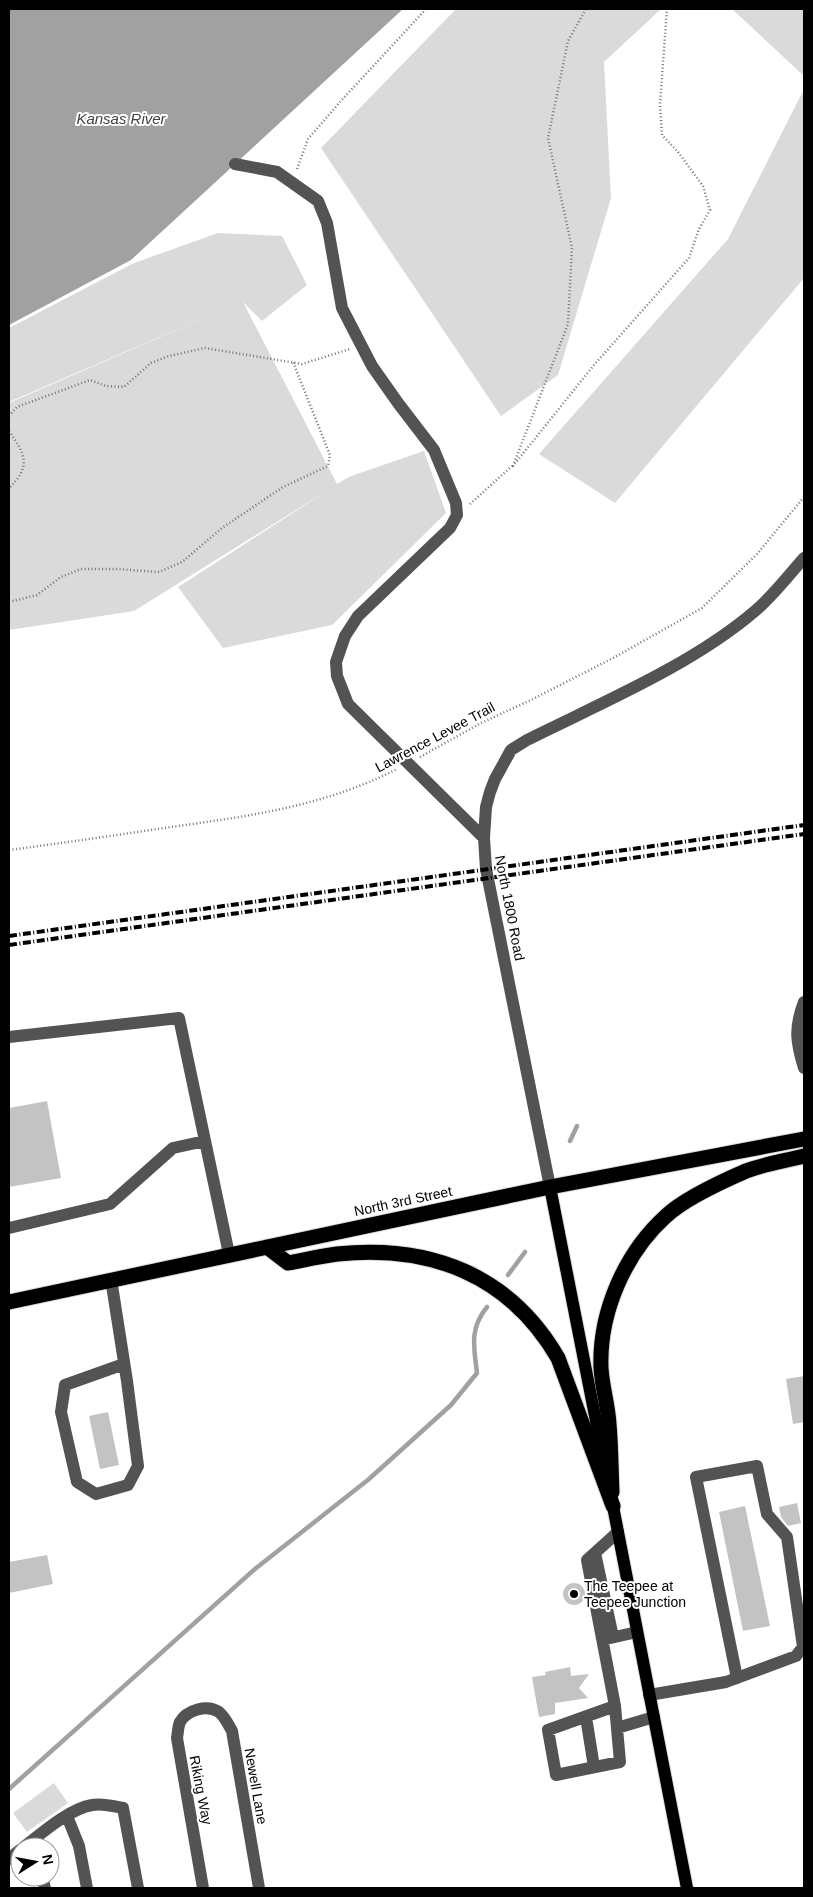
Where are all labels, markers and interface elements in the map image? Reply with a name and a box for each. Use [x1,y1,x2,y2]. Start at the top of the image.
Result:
water label: Kansas River [76,110,167,127]
street label: Lawrence Levee Trail [372,699,498,775]
street label: North 1800 Road [492,854,528,962]
street label: North 3rd Street [353,1183,453,1219]
place label: The Teepee at Teepee Junction [584,1578,686,1610]
marker: The Teepee at Teepee Junction [568,1588,580,1600]
street label: Newell Lane [241,1747,271,1826]
street label: Riking Way [186,1754,216,1826]
north arrow [10,1837,60,1887]
text: N [39,1853,57,1866]

